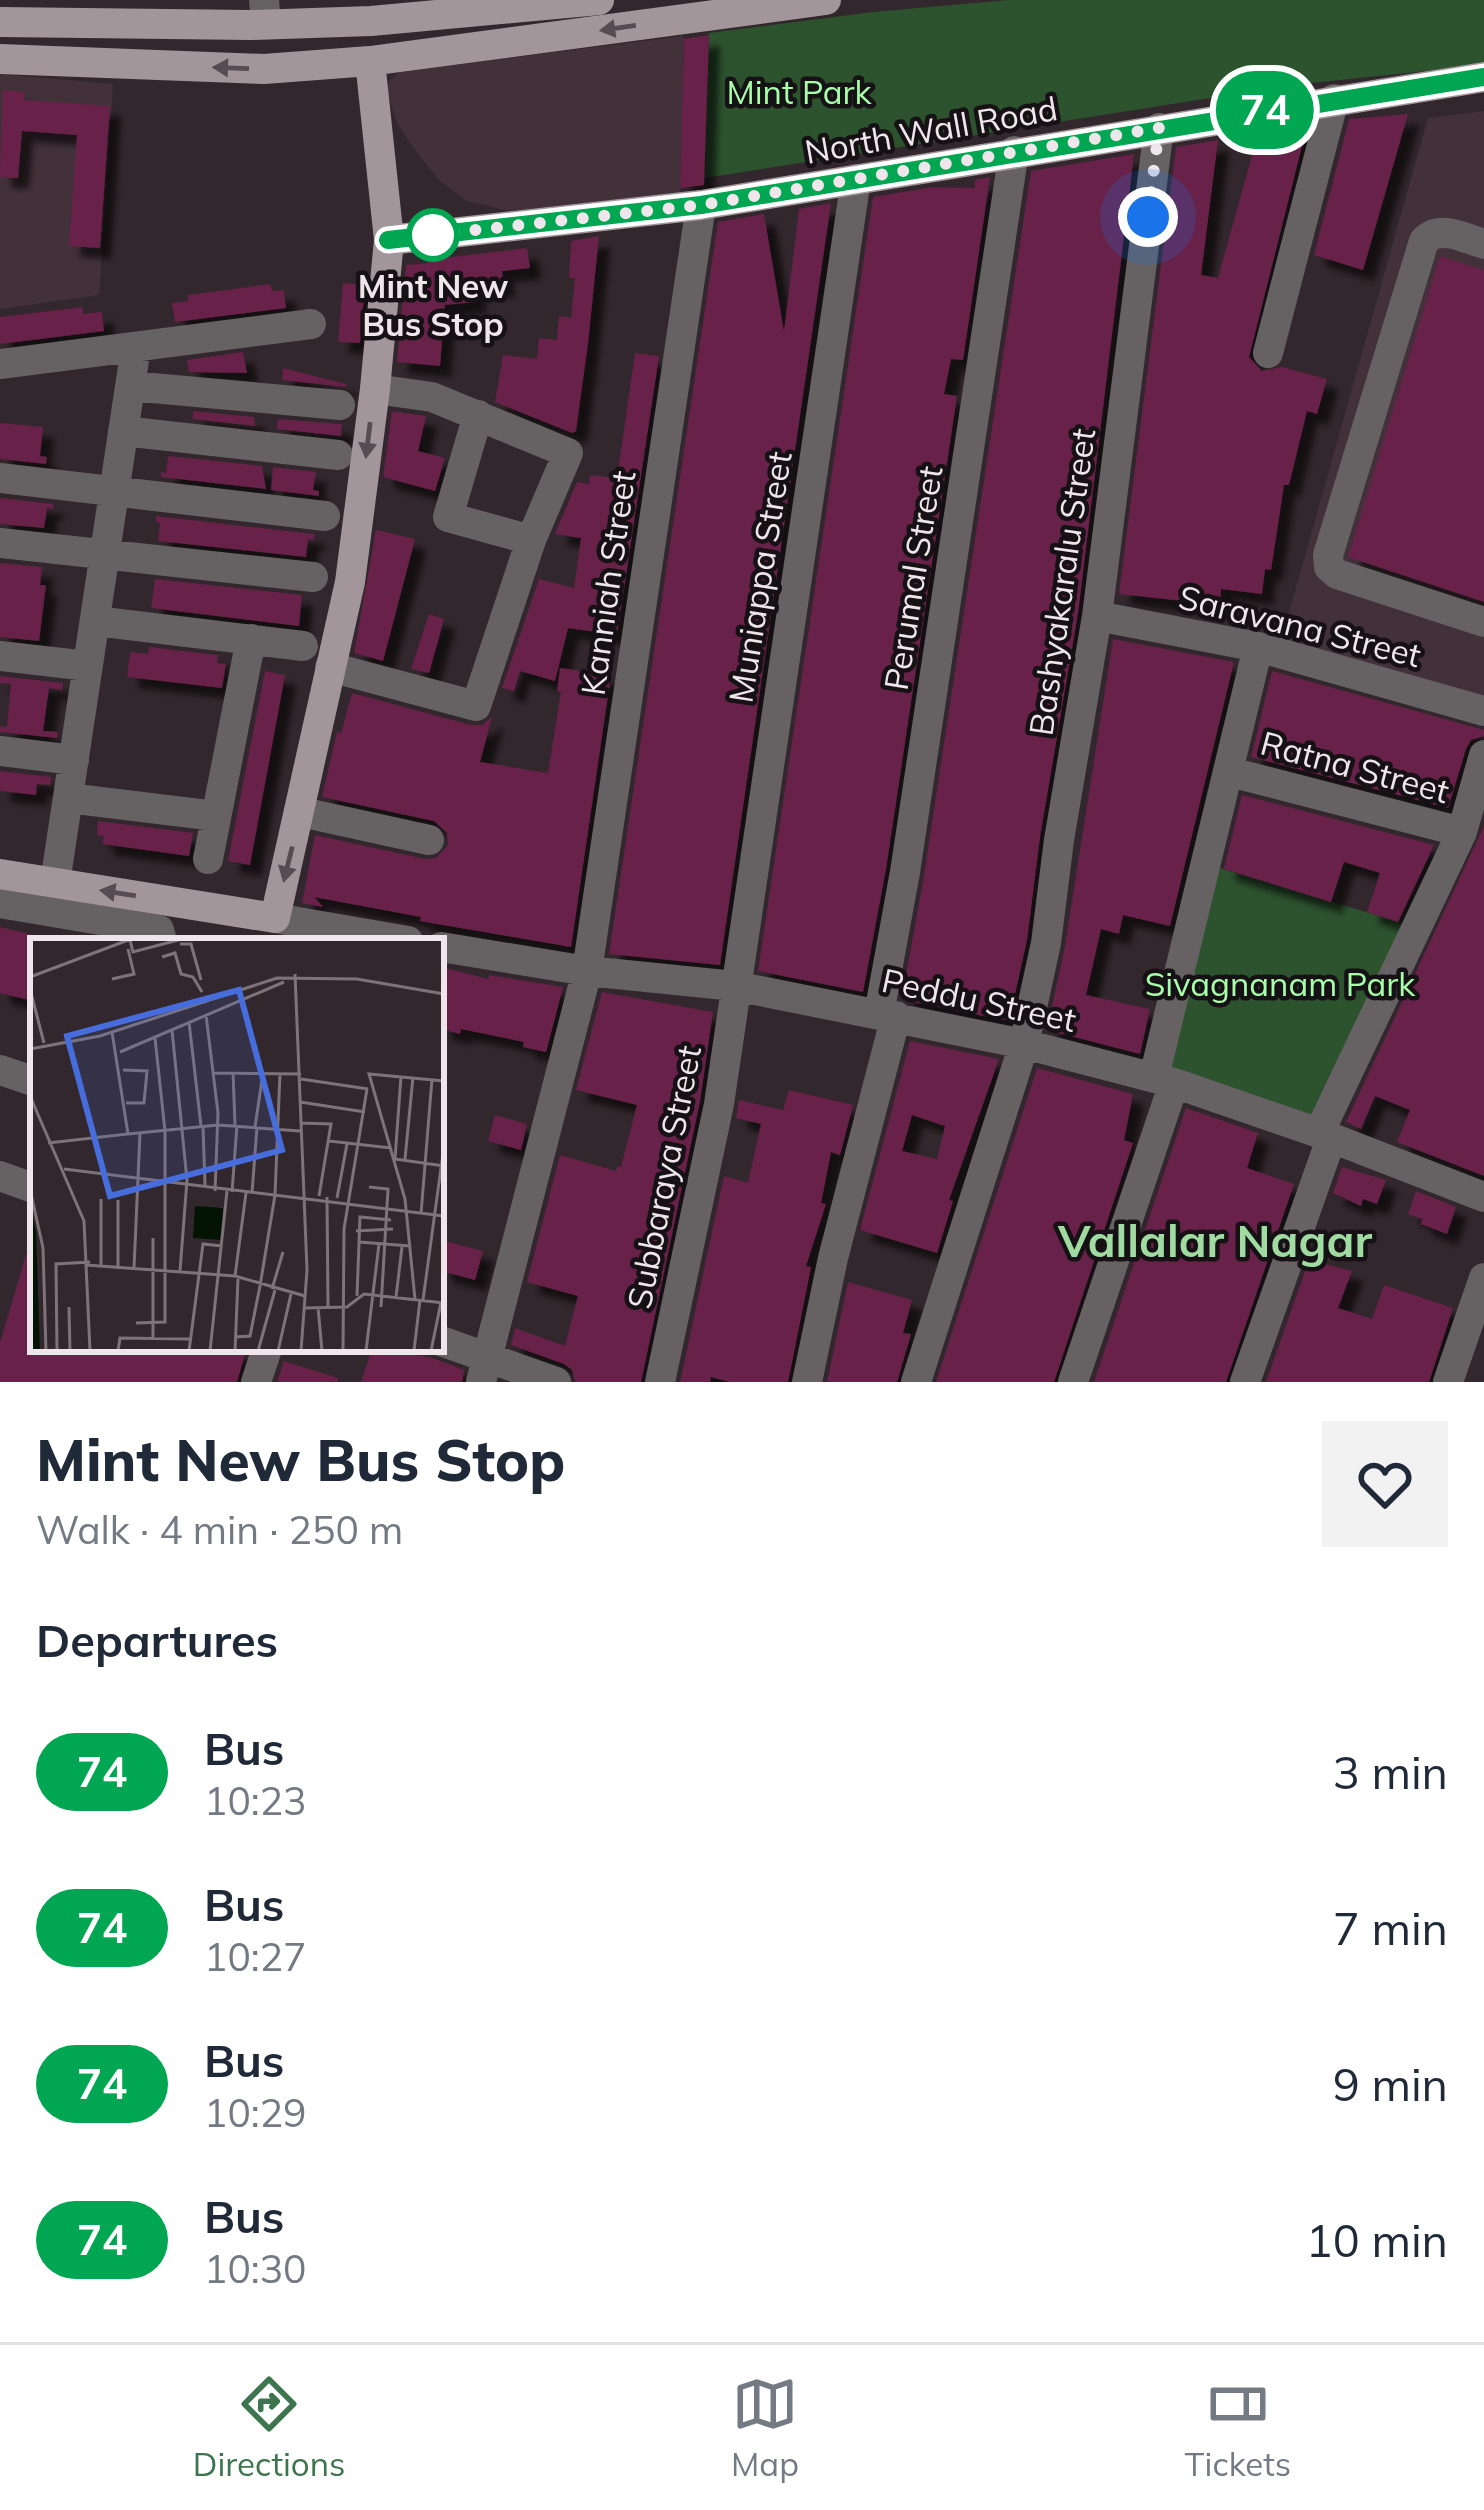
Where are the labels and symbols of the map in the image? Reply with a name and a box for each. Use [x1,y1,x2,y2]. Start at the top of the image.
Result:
one-way arrow [599,19,636,38]
one-way arrow [211,58,249,77]
park label: Mint Park [726,71,873,112]
line badge: 74 [1211,71,1319,149]
street label: North Wall Road [801,87,1060,172]
your location [1118,187,1178,247]
marker: Mint New Bus Stop [408,210,458,260]
place label: Mint New Bus Stop [358,265,508,344]
one-way arrow [359,422,378,459]
street label: Bashyakaralu Street [1020,426,1103,738]
street label: Muniappa Street [719,448,800,705]
street label: Perumal Street [875,463,950,693]
street label: Kanniah Street [571,468,644,698]
street label: Saravana Street [1175,576,1425,675]
street label: Ratna Street [1257,722,1454,811]
one-way arrow [278,846,297,883]
one-way arrow [99,883,136,902]
inset map [30,938,444,1352]
street label: Peddu Street [878,959,1080,1040]
park label: Sivagnanam Park [1145,963,1416,1004]
street label: Subbaraya Street [618,1042,709,1312]
district label: Vallalar Nagar [1057,1212,1372,1268]

